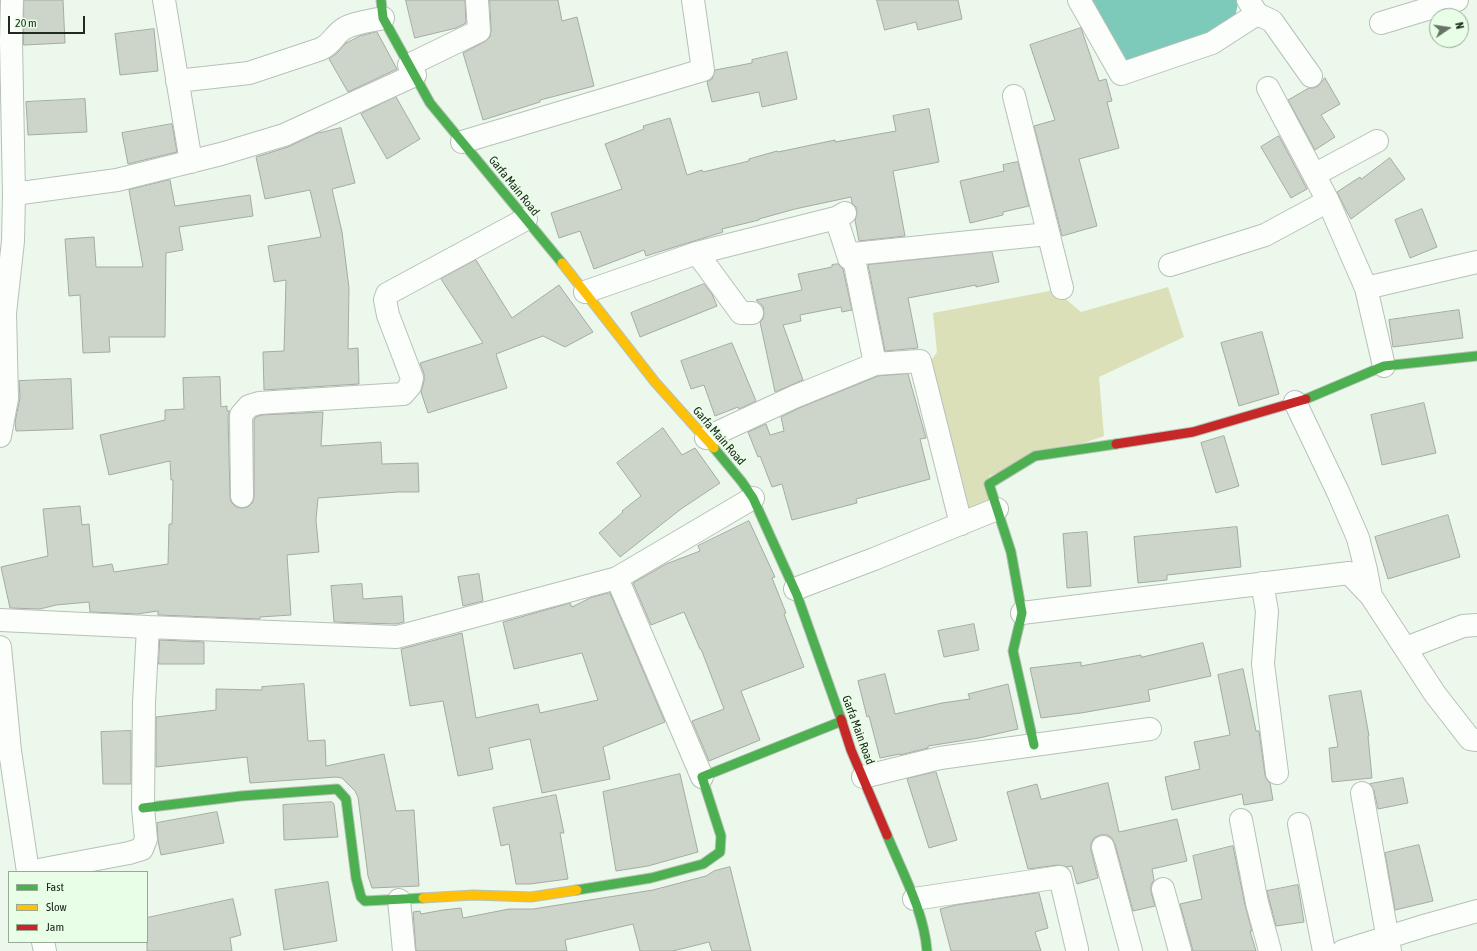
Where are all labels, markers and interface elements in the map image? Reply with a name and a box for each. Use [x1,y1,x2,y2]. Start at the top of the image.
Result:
scale bar [10,8,87,34]
north arrow [1429,8,1469,48]
text: 20 m [15,16,37,30]
text: N [1453,21,1466,30]
street label: Garfa Main Road [486,153,542,219]
street label: Garfa Main Road [690,404,748,468]
street label: Garfa Main Road [839,693,877,767]
legend [8,871,148,943]
text: Fast [46,880,64,894]
text: Slow [46,900,67,914]
text: Jam [46,920,64,934]

